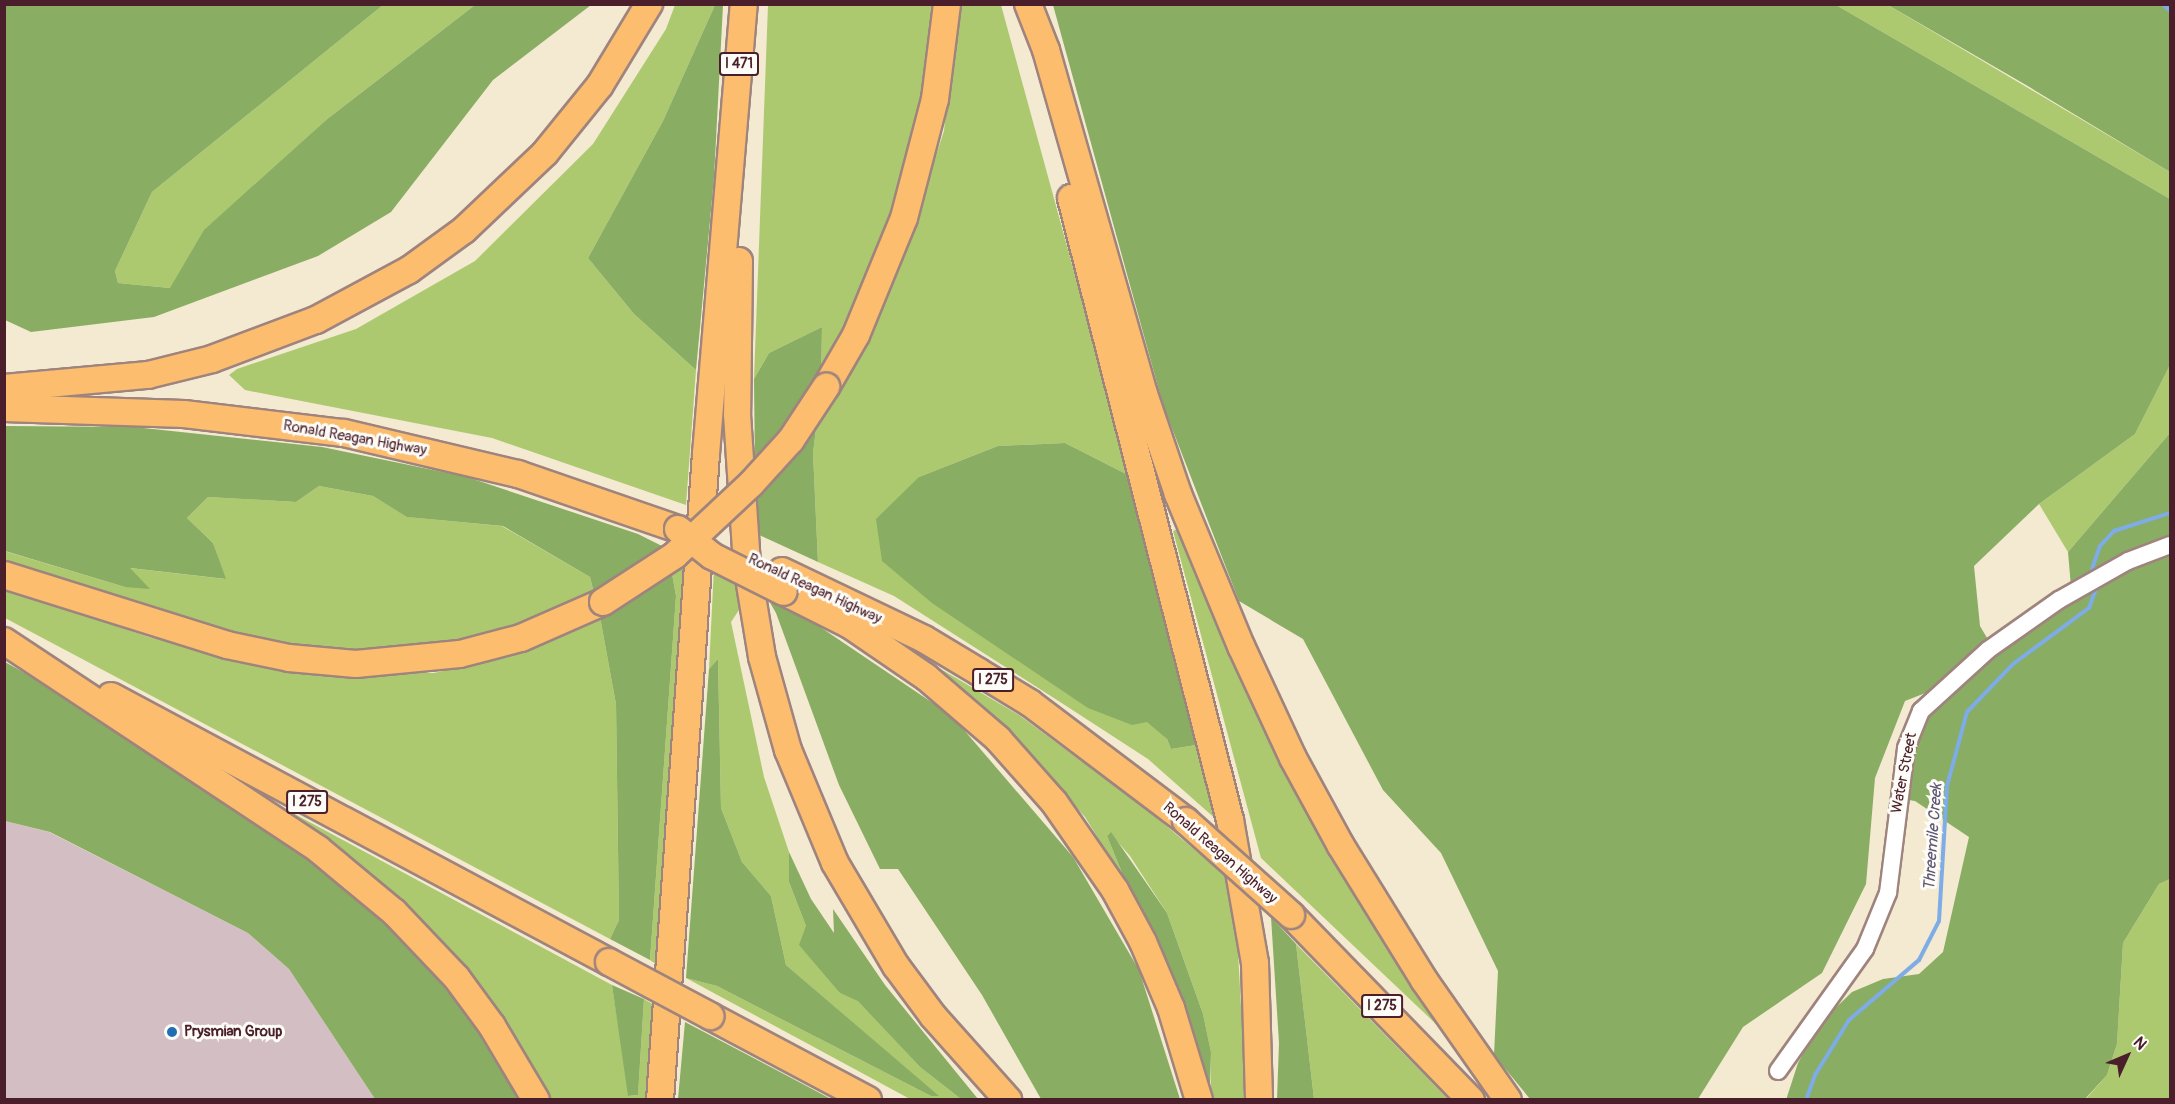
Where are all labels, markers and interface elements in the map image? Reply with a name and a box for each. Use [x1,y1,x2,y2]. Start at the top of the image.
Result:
road number: I 471 [718,53,760,75]
street label: Ronald Reagan Highway [282,417,428,459]
street label: Ronald Reagan Highway [745,550,885,628]
road number: I 275 [972,669,1014,691]
street label: Water Street [1887,731,1921,815]
water label: Threemile Creek [1920,783,1946,891]
road number: I 275 [286,791,328,813]
street label: Ronald Reagan Highway [1159,798,1281,908]
road number: I 275 [1361,995,1403,1017]
place label: Prysmian Group [184,1023,282,1041]
marker: Prysmian Group [165,1025,179,1039]
north arrow [2097,1026,2157,1086]
text: N [2129,1033,2151,1054]

